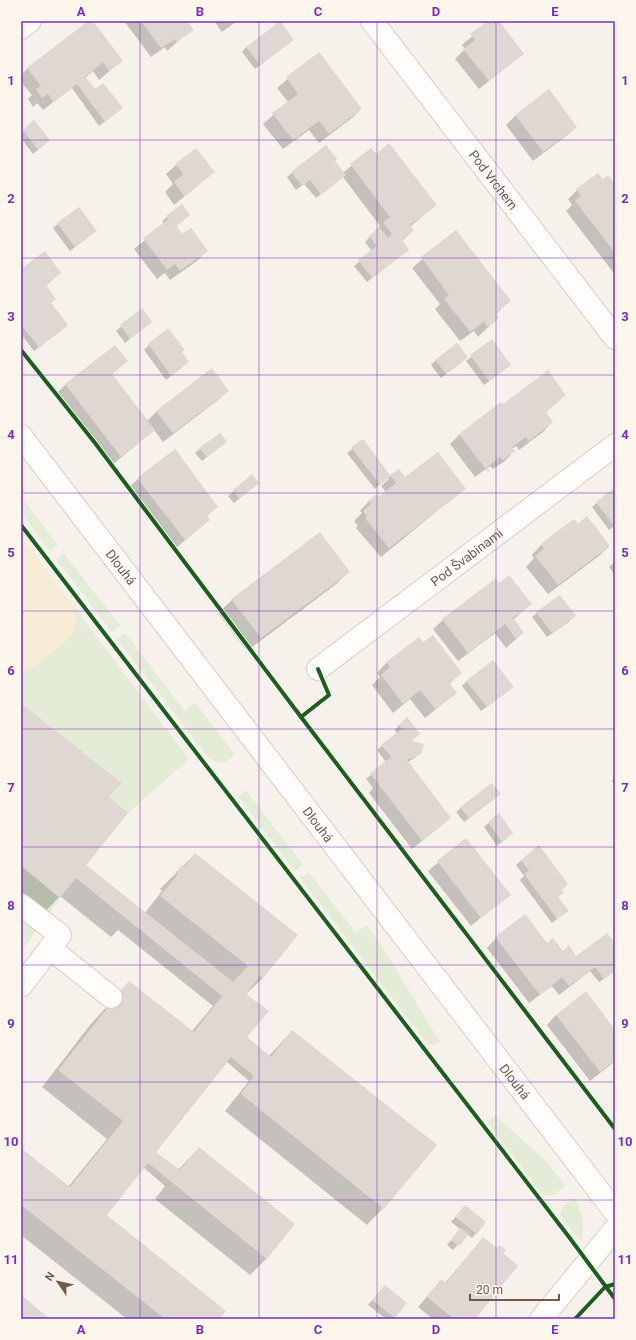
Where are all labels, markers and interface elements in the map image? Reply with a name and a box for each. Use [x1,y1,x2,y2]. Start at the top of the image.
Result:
text: A [77,4,86,19]
text: B [196,4,204,19]
text: C [314,4,323,19]
text: D [432,4,440,19]
text: E [551,4,559,19]
text: 1 [7,73,15,88]
text: 1 [621,73,629,88]
street label: Pod Vrchem [466,147,521,212]
text: 2 [7,191,15,206]
text: 2 [621,191,629,206]
text: 3 [7,309,15,324]
text: 3 [621,309,629,324]
text: 4 [7,427,15,442]
text: 4 [621,427,629,442]
street label: Pod Švabinami [427,525,506,589]
text: 5 [7,545,15,560]
text: 5 [621,545,629,560]
street label: Dlouhá [103,546,140,588]
text: 6 [7,663,15,678]
text: 6 [621,663,629,678]
text: 7 [7,780,15,795]
text: 7 [621,780,629,795]
street label: Dlouhá [300,804,337,845]
text: 8 [7,898,15,913]
text: 8 [621,898,629,913]
text: 9 [7,1016,15,1031]
text: 9 [621,1016,629,1031]
street label: Dlouhá [497,1061,533,1102]
text: 10 [4,1134,18,1149]
text: 10 [618,1134,632,1149]
text: 11 [4,1252,18,1267]
text: 11 [618,1252,632,1267]
north arrow [38,1262,78,1302]
text: N [43,1270,58,1284]
scale bar [470,1276,559,1302]
text: 20 m [476,1283,503,1297]
text: A [77,1322,86,1337]
text: B [196,1322,204,1337]
text: C [314,1322,323,1337]
text: D [432,1322,440,1337]
text: E [551,1322,559,1337]

